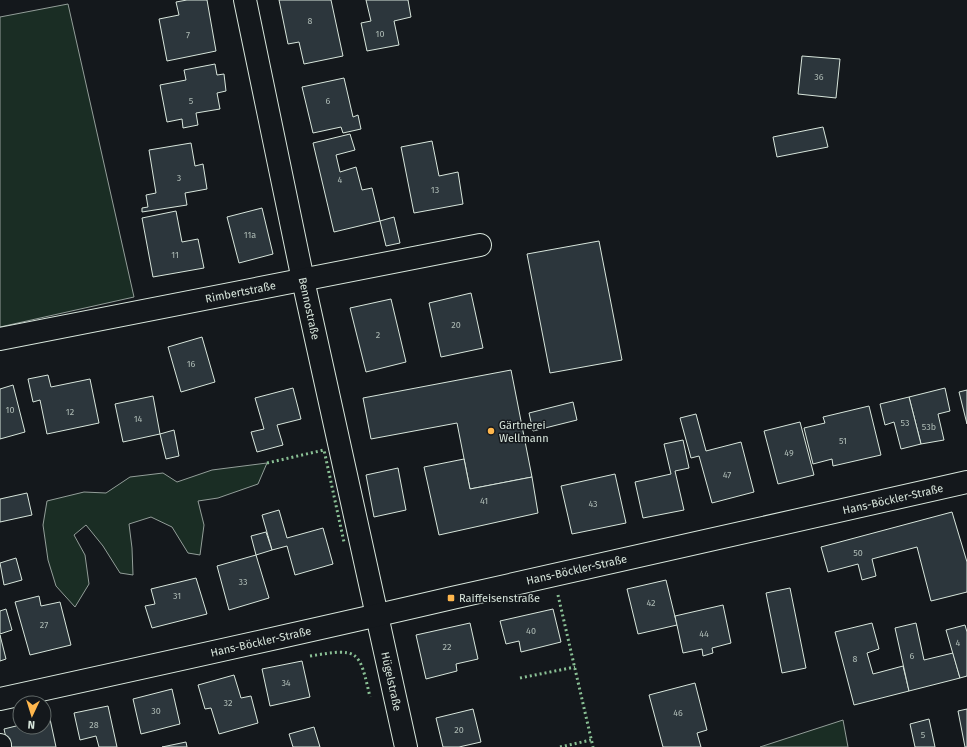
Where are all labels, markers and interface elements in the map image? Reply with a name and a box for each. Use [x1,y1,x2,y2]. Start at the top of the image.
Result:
house number: 8 [308,16,313,26]
house number: 10 [376,29,384,39]
house number: 7 [186,30,190,40]
house number: 36 [814,72,824,82]
house number: 5 [189,96,194,106]
house number: 6 [326,96,331,106]
house number: 3 [177,173,181,183]
house number: 4 [338,175,343,185]
house number: 13 [431,185,439,195]
house number: 11a [244,230,256,240]
house number: 11 [171,250,179,260]
street label: Bennostraße [296,276,322,341]
street label: Rimbertstraße [204,279,277,305]
house number: 20 [451,320,461,330]
house number: 2 [376,330,380,340]
house number: 16 [187,359,196,369]
house number: 10 [6,405,14,415]
house number: 12 [66,407,74,417]
house number: 14 [134,414,143,424]
house number: 53 [901,418,909,428]
place label: Gärtnerei Wellmann [499,419,549,445]
house number: 53b [922,422,936,432]
marker: Gärtnerei Wellmann [486,426,496,436]
house number: 51 [839,436,847,446]
house number: 49 [784,448,794,458]
house number: 47 [723,470,731,480]
street label: Hans-Böckler-Straße [841,481,945,517]
house number: 41 [480,496,488,506]
house number: 43 [588,499,598,509]
house number: 50 [853,548,863,558]
street label: Hans-Böckler-Straße [525,552,628,587]
house number: 33 [239,577,247,587]
house number: 31 [173,591,181,601]
place label: Raiffeisenstraße [459,592,540,605]
marker: Raiffeisenstraße [446,593,456,603]
house number: 42 [646,598,656,608]
house number: 27 [40,620,48,630]
street label: Hans-Böckler-Straße [209,624,312,659]
house number: 40 [526,626,536,636]
house number: 44 [699,629,709,639]
house number: 4 [956,638,961,648]
house number: 22 [443,642,451,652]
street label: Hügelstraße [379,651,404,712]
house number: 6 [910,651,915,661]
house number: 8 [853,654,858,664]
house number: 34 [281,678,291,688]
north arrow [12,695,52,735]
house number: 32 [224,698,232,708]
house number: 30 [151,706,161,716]
house number: 46 [673,708,683,718]
text: N [27,718,35,731]
house number: 28 [89,720,99,730]
house number: 20 [454,725,464,735]
house number: 5 [921,730,926,740]

